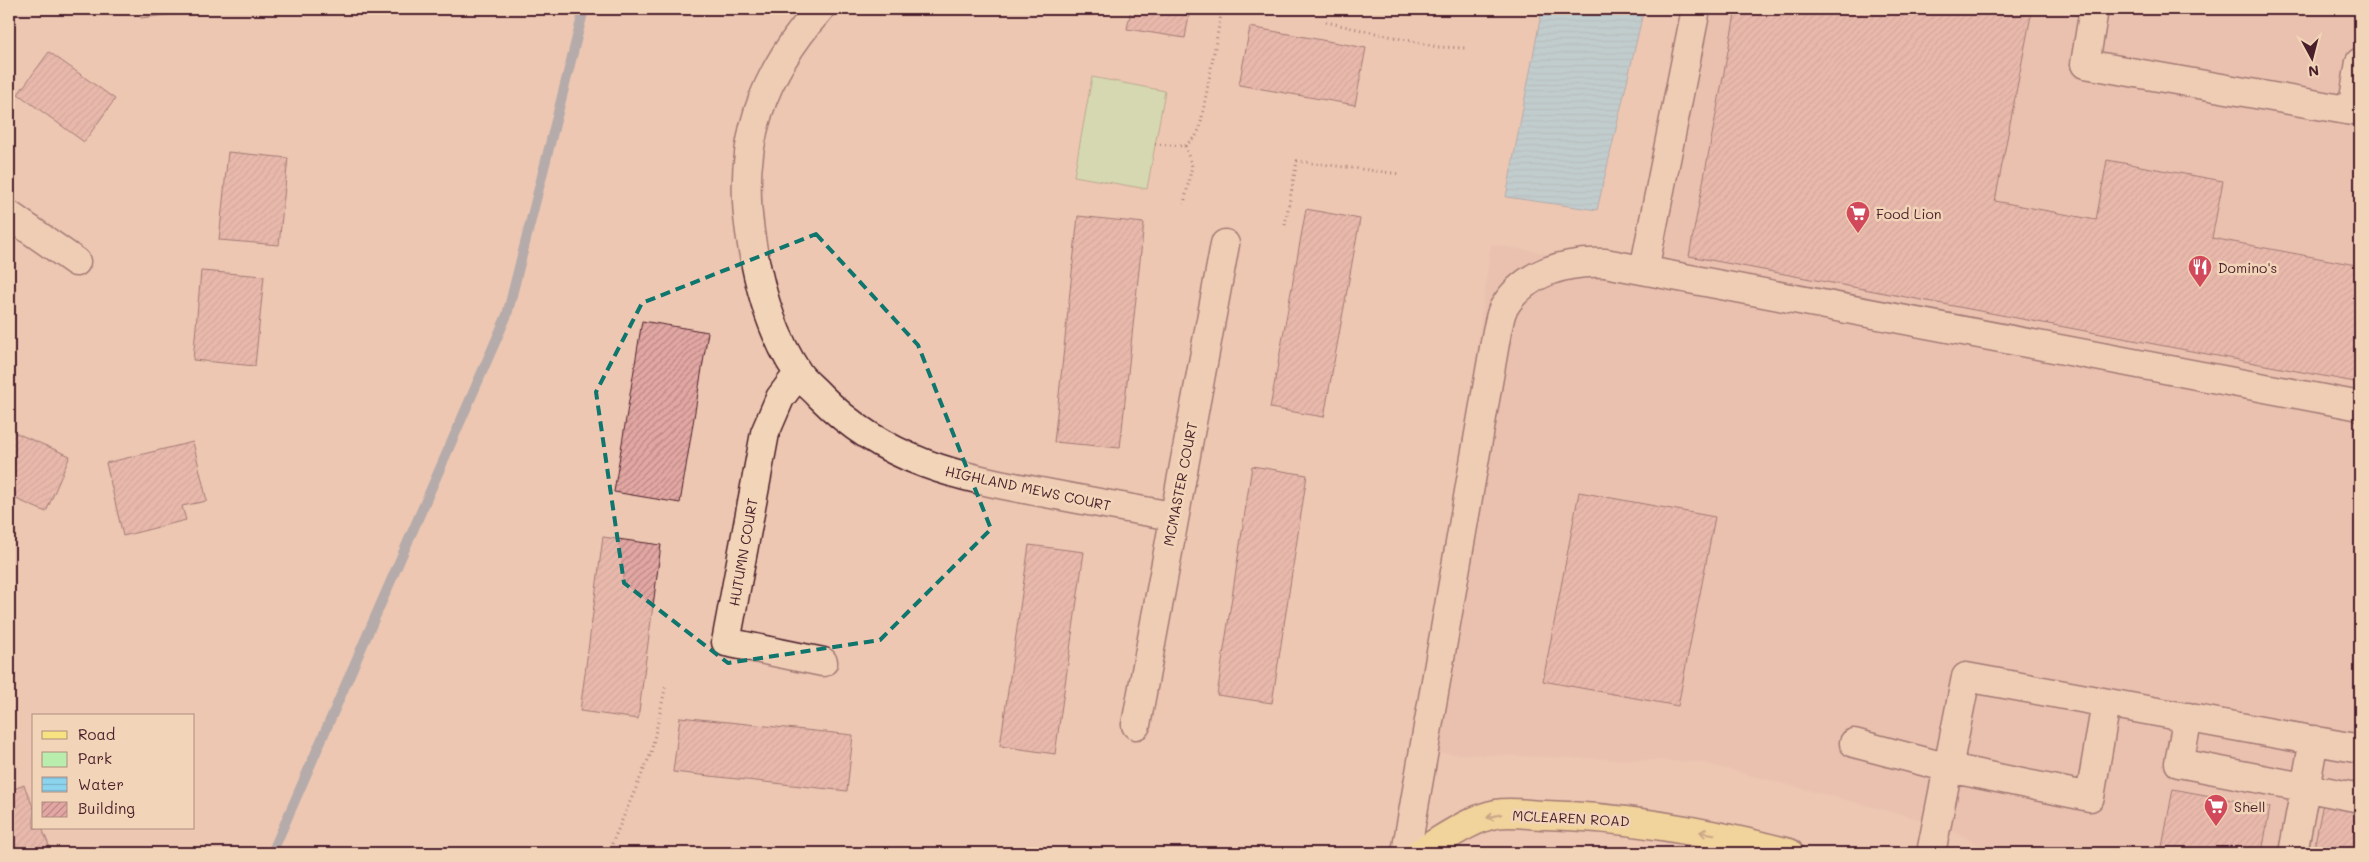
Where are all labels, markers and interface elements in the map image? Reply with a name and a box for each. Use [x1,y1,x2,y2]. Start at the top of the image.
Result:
north arrow [2286,32,2336,82]
text: N [2307,61,2320,81]
supermarket icon: Food Lion [1845,200,1871,234]
place label: Food Lion [1876,204,1942,223]
restaurant icon: Domino's [2187,254,2213,288]
place label: Domino's [2218,258,2277,277]
street label: MCMASTER COURT [1159,420,1201,548]
street label: HIGHLAND MEWS COURT [943,461,1113,515]
street label: HUTUMN COURT [724,496,762,608]
legend [32,714,195,830]
text: Road [78,724,115,744]
text: Park [78,748,112,768]
text: Water [78,774,124,794]
supermarket icon: Shell [2203,793,2229,827]
place label: Shell [2234,797,2265,816]
text: Building [78,798,135,818]
street label: MCLEAREN ROAD [1512,805,1630,831]
one-way arrow [1487,812,1503,821]
one-way arrow [1700,828,1716,838]

